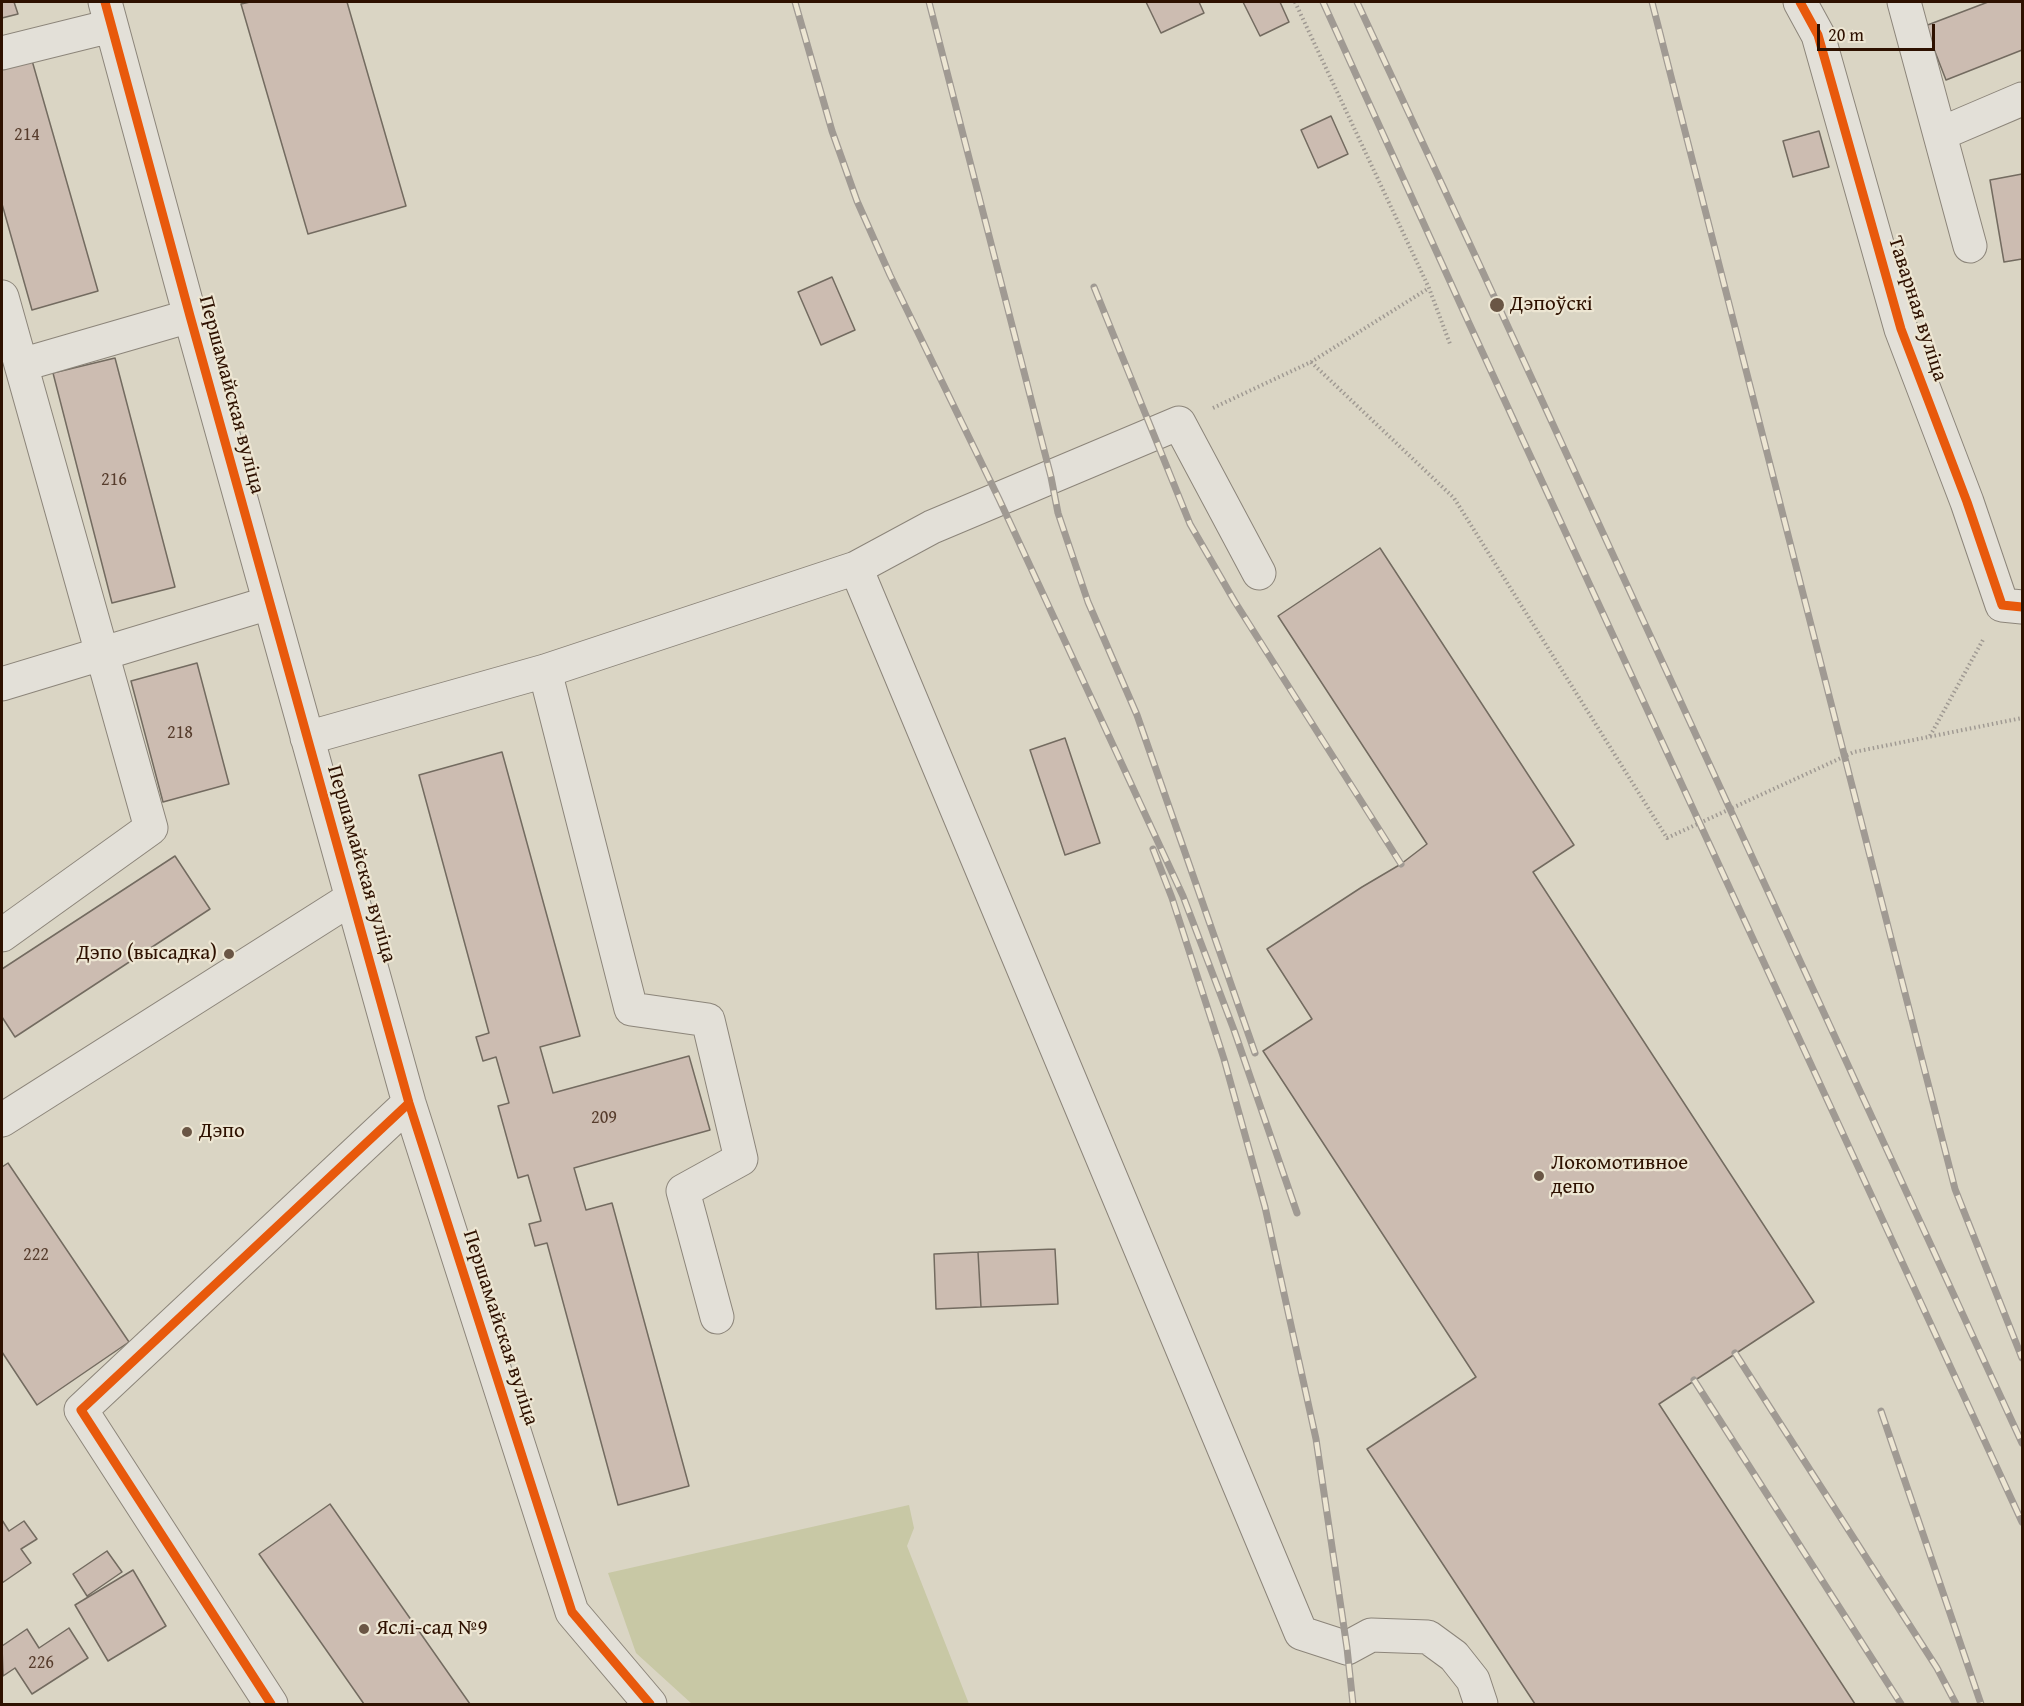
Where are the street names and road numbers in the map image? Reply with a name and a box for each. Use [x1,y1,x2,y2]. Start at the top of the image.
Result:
street label: Таварная вуліца [1882,233,1952,385]
street label: Першамайская вуліца [192,293,270,497]
street label: Першамайская вуліца [321,762,401,966]
street label: Першамайская вуліца [456,1227,544,1429]

